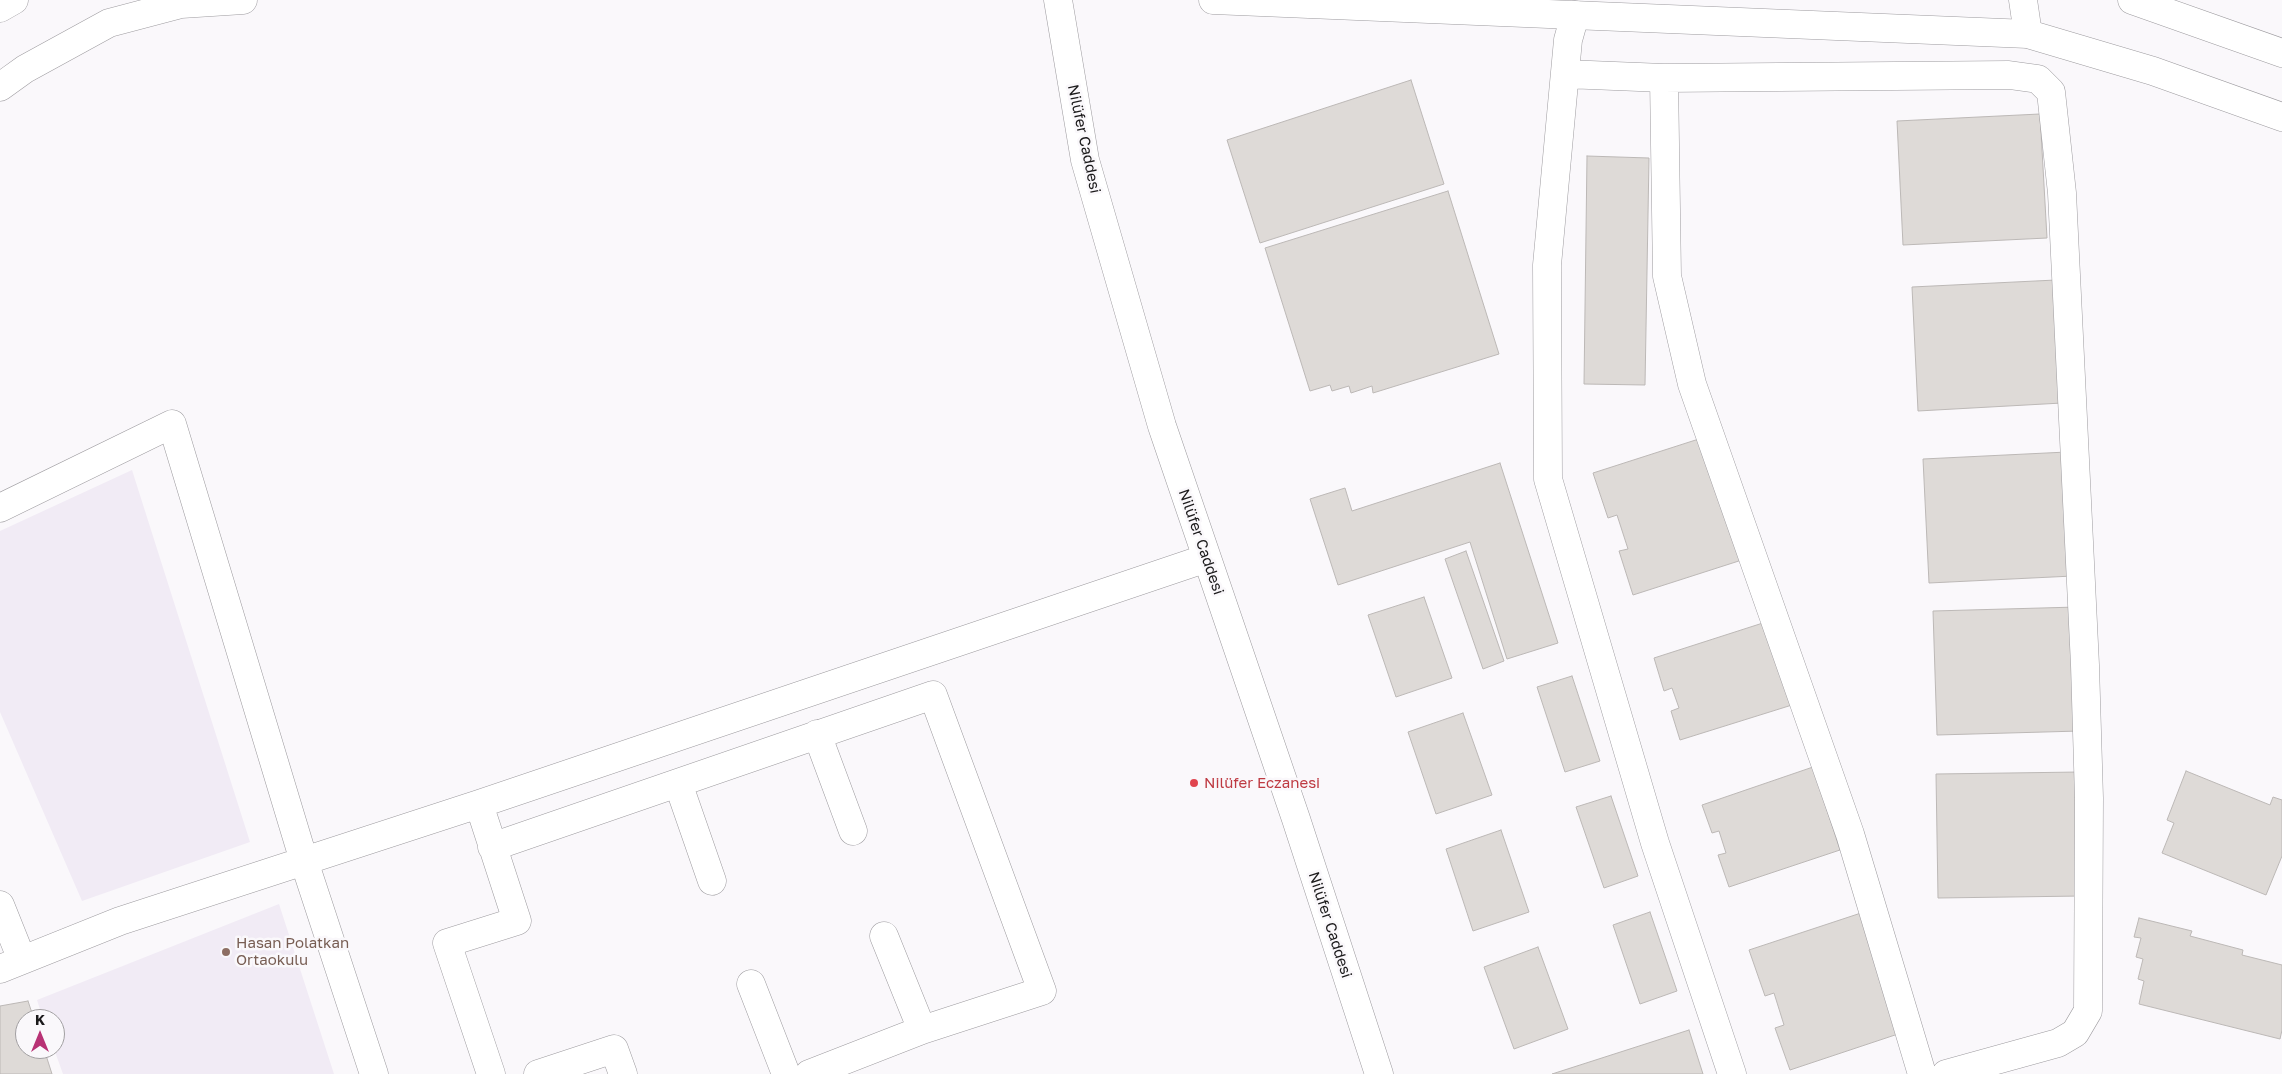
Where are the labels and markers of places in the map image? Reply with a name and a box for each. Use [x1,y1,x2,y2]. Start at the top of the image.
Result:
place label: Nilüfer Eczanesi [1204,774,1320,792]
marker: Nilüfer Eczanesi [1188,777,1200,789]
place label: Hasan Polatkan Ortaokulu [236,934,349,969]
marker: Hasan Polatkan Ortaokulu [220,946,232,958]

